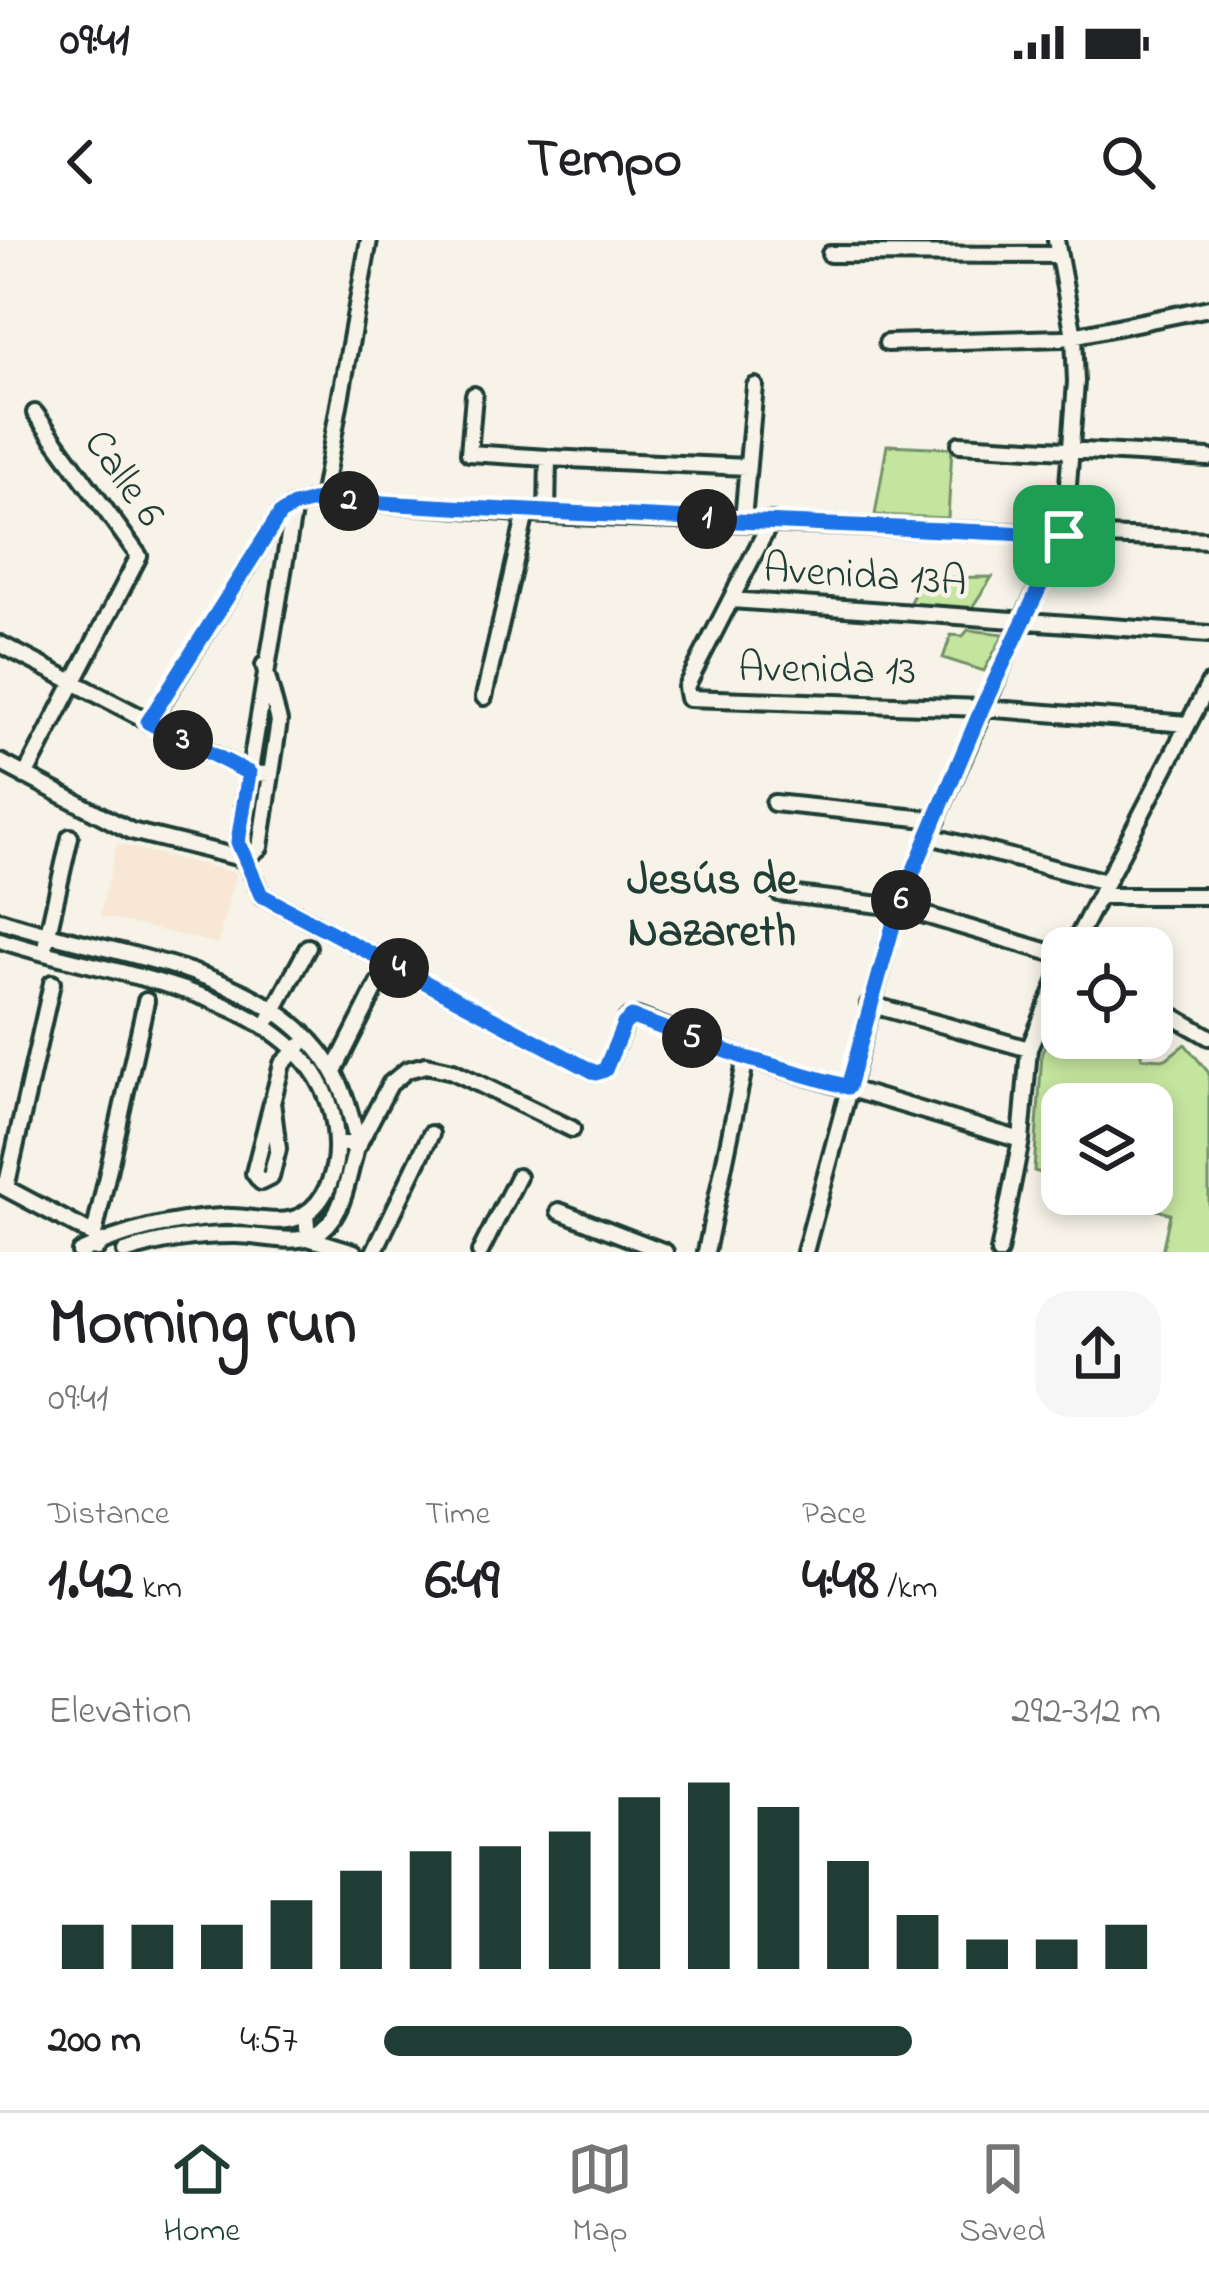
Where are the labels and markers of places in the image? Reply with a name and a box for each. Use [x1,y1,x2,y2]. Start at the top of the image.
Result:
pin: 2 [319,471,379,531]
pin [1013,485,1115,587]
pin: 1 [677,489,737,549]
pin: 3 [153,710,213,770]
pin: 6 [871,870,931,930]
pin: 4 [369,938,429,998]
pin: 5 [662,1008,722,1068]

